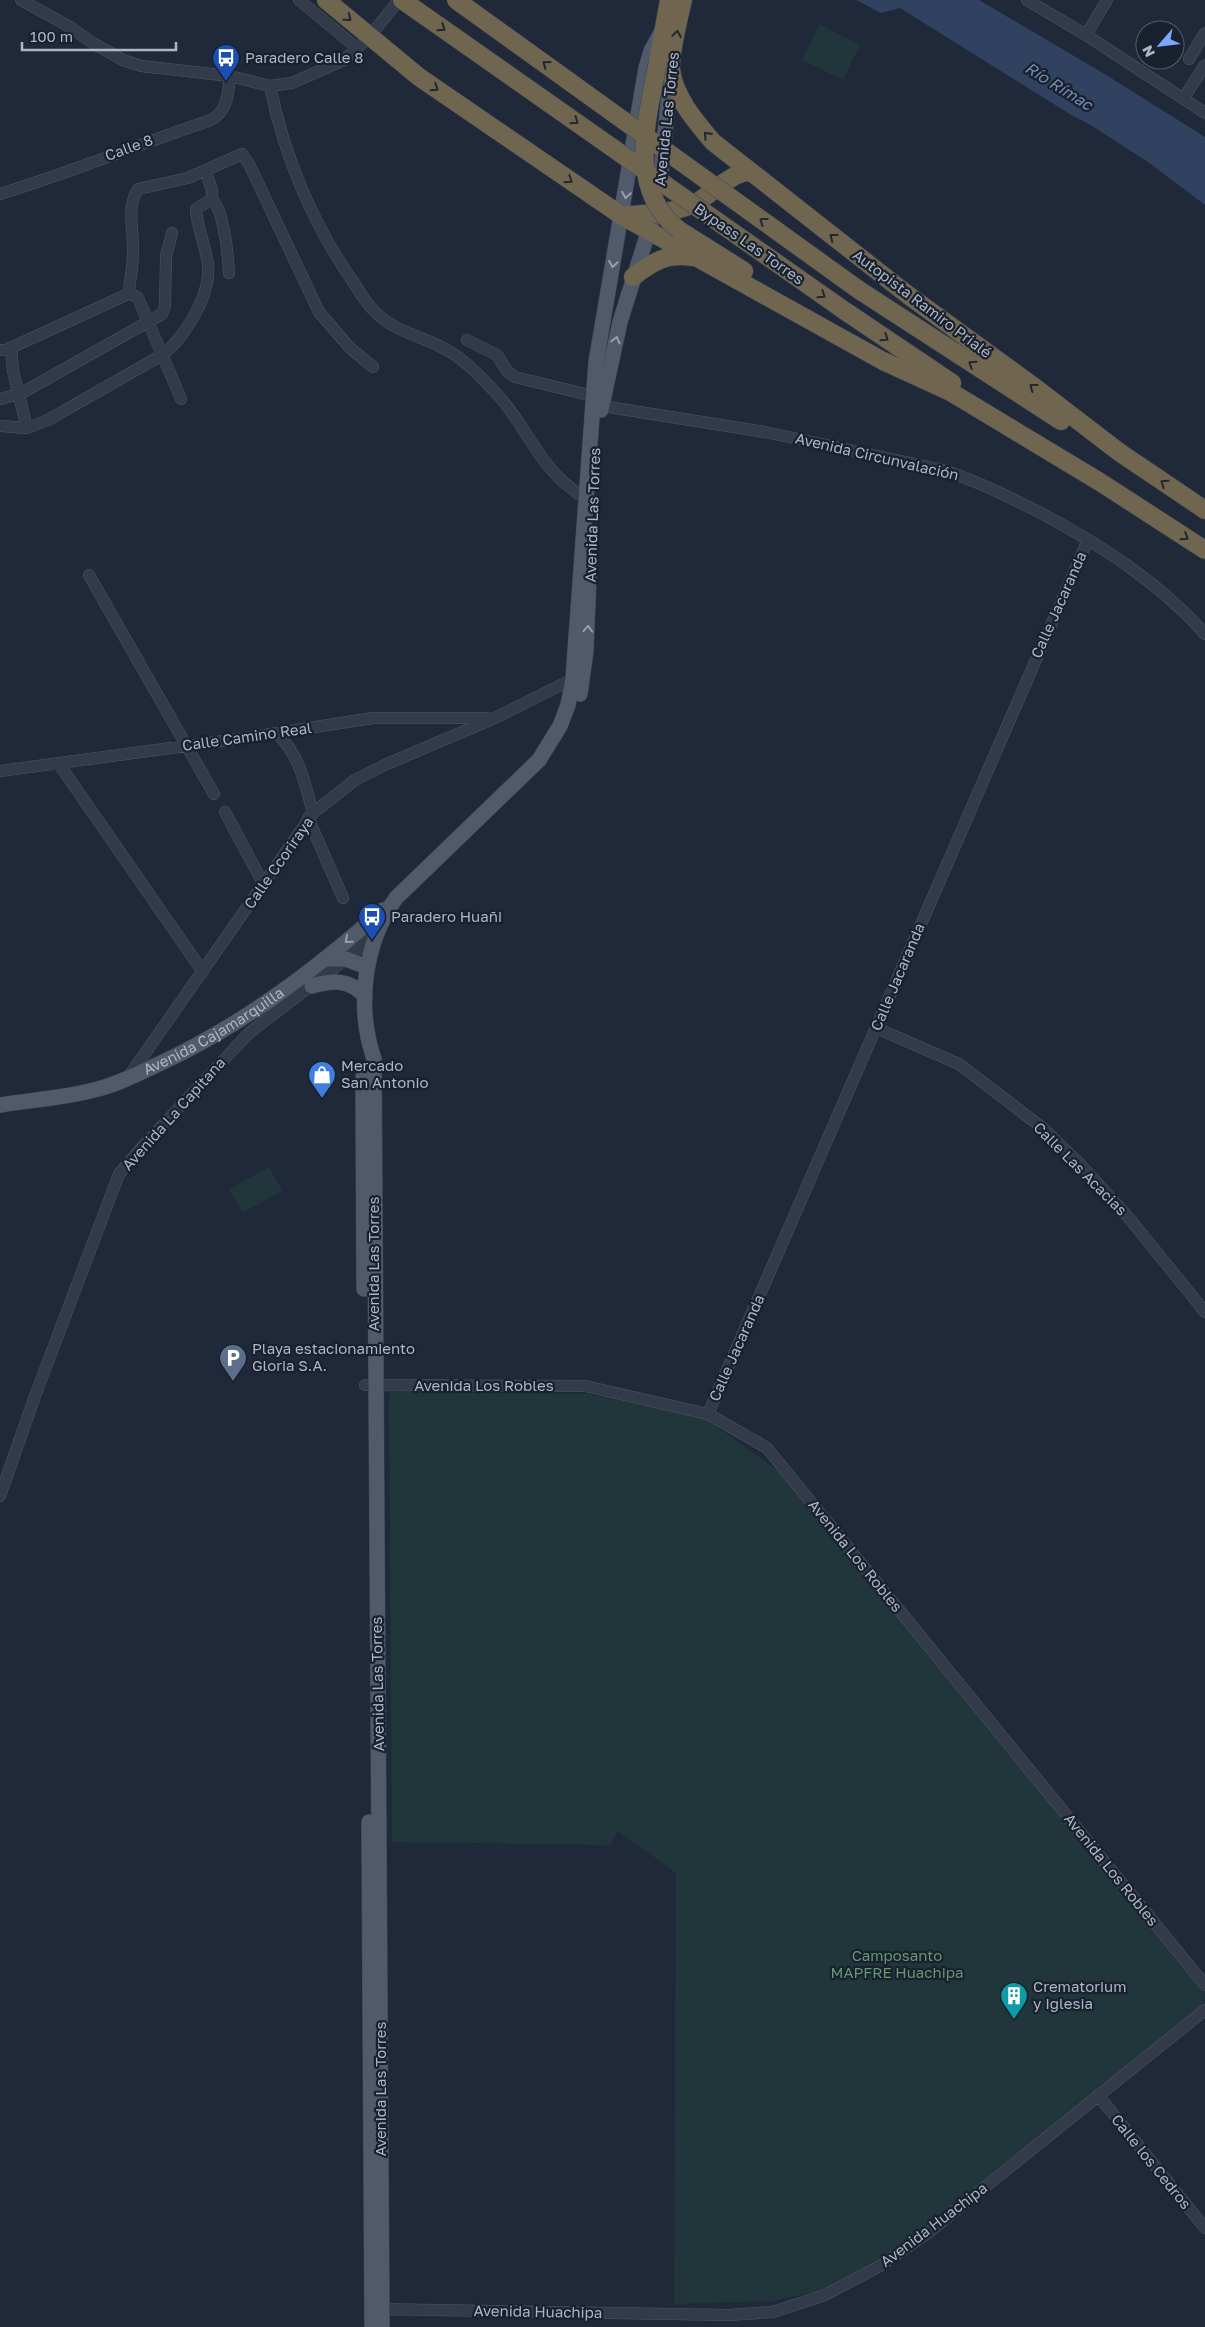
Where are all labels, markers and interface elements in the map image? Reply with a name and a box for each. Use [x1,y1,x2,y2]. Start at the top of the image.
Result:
one-way arrow [342,12,351,20]
scale bar [22,20,176,52]
north arrow [1135,20,1185,70]
one-way arrow [436,22,446,31]
text: 100 m [30,27,73,45]
one-way arrow [671,30,681,39]
bus stop icon: Paradero Calle 8 [211,43,241,82]
text: N [1138,43,1158,60]
place label: Paradero Calle 8 [245,48,363,66]
street label: Avenida Las Torres [650,51,682,187]
water label: Río Rímac [1022,57,1098,115]
one-way arrow [543,62,552,70]
one-way arrow [429,82,439,91]
one-way arrow [569,115,579,124]
street label: Calle 8 [102,130,155,164]
one-way arrow [704,131,713,140]
one-way arrow [563,174,573,183]
one-way arrow [621,191,632,199]
street label: Bypass Las Torres [691,199,808,288]
one-way arrow [759,218,769,227]
one-way arrow [830,235,839,243]
street label: Autopista Ramiro Prialé [850,245,996,361]
one-way arrow [609,260,619,269]
one-way arrow [817,289,826,298]
one-way arrow [879,332,889,341]
one-way arrow [610,336,621,345]
one-way arrow [969,360,978,370]
one-way arrow [1029,384,1039,393]
street label: Avenida Circunvalación [794,428,961,484]
street label: Avenida Las Torres [581,447,603,583]
one-way arrow [1161,480,1170,489]
one-way arrow [1179,530,1188,540]
street label: Calle Jacaranda [1026,548,1090,661]
one-way arrow [582,625,593,633]
street label: Calle Camino Real [181,718,313,754]
street label: Calle Ccoriraya [240,813,317,912]
bus stop icon: Paradero Huañi [357,902,387,941]
place label: Paradero Huañi [391,907,502,925]
street label: Calle Jacaranda [866,920,928,1033]
one-way arrow [344,935,353,944]
street label: Avenida Cajamarquilla [140,983,287,1078]
street label: Avenida La Capitana [118,1053,229,1173]
place label: Mercado San Antonio [341,1056,428,1091]
shop icon: Mercado San Antonio [307,1060,337,1099]
street label: Calle Las Acacias [1030,1118,1131,1219]
street label: Avenida Las Torres [364,1197,382,1331]
street label: Calle Jacaranda [704,1291,768,1404]
place label: Playa estacionamiento Gloria S.A. [252,1339,415,1374]
parking icon: Playa estacionamiento Gloria S.A. [218,1343,248,1382]
street label: Avenida Los Robles [414,1376,554,1394]
street label: Avenida Los Robles [805,1496,907,1615]
street label: Avenida Las Torres [367,1616,387,1752]
street label: Avenida Los Robles [1061,1810,1163,1929]
park label: Camposanto MAPFRE Huachipa [831,1946,963,1981]
place label: Crematorium y Iglesia [1033,1977,1126,2012]
building icon: Crematorium y Iglesia [999,1981,1029,2020]
street label: Avenida Las Torres [371,2022,389,2156]
street label: Calle los Cedros [1108,2110,1196,2212]
street label: Avenida Huachipa [877,2178,990,2270]
street label: Avenida Huachipa [474,2301,603,2321]

